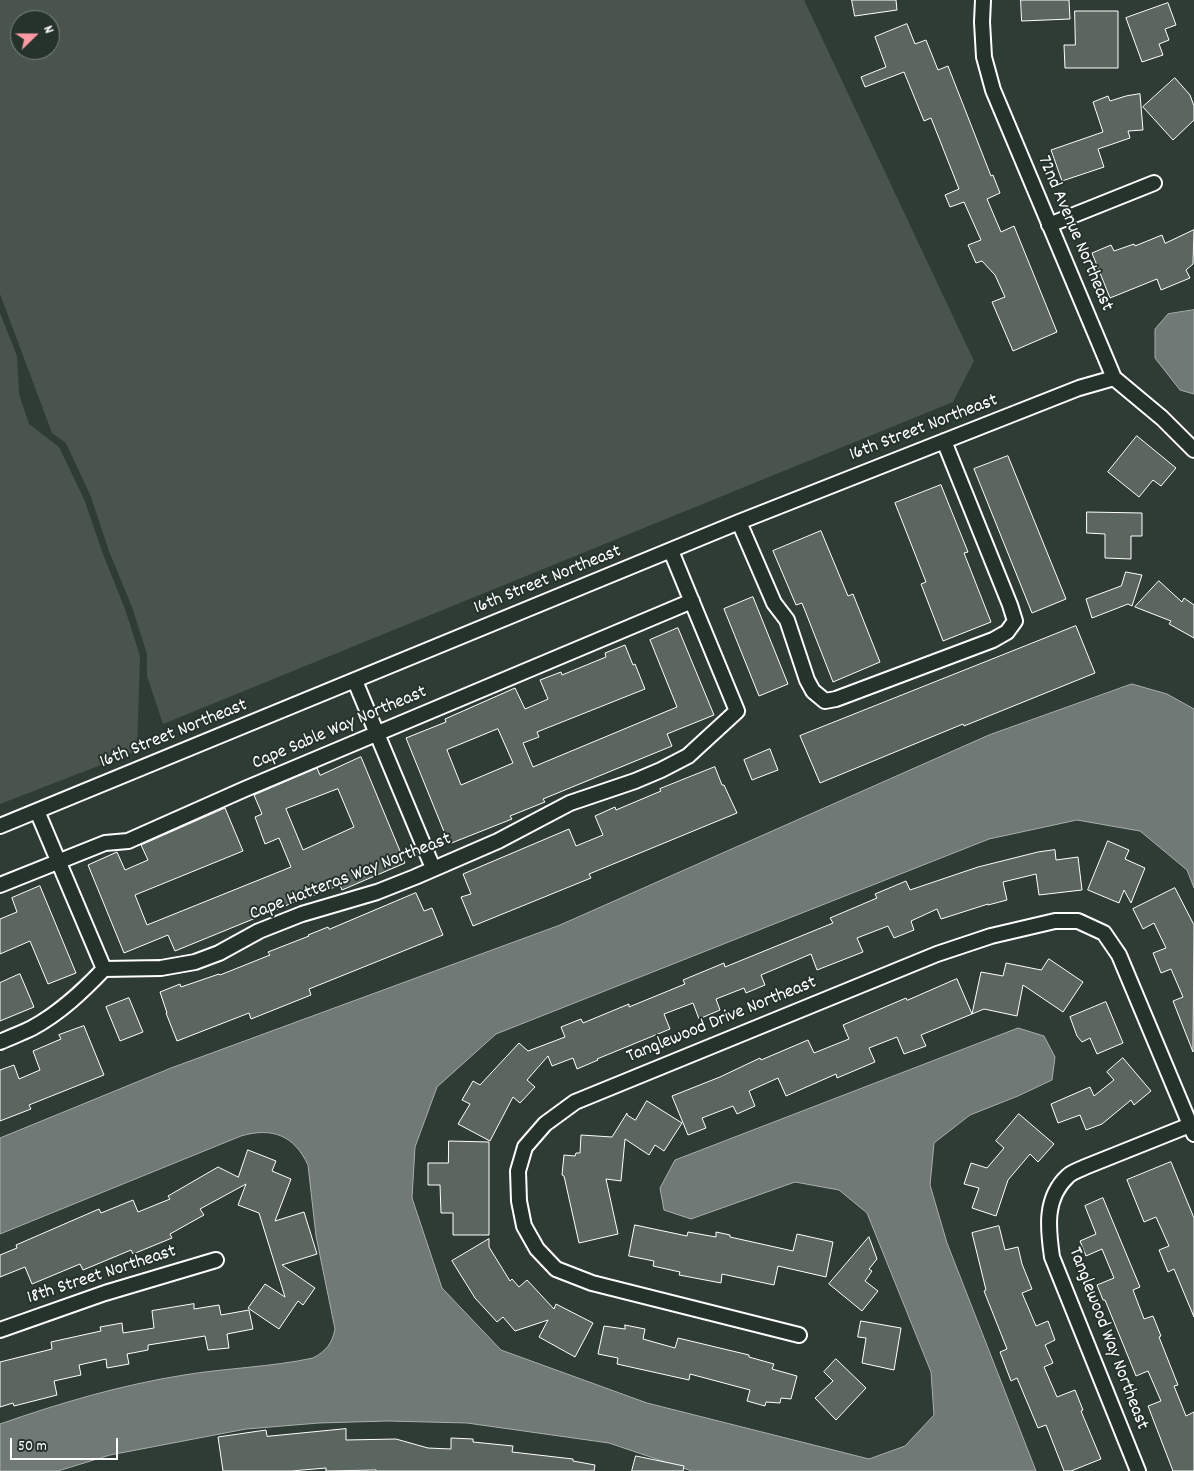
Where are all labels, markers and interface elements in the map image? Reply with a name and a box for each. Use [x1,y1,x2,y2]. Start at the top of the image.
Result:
north arrow [10,10,60,60]
text: N [37,23,59,37]
street label: 72nd Avenue Northeast [1031,153,1117,315]
street label: 16th Street Northeast [847,390,1001,468]
street label: 16th Street Northeast [471,541,625,621]
street label: Cape Sable Way Northeast [249,682,431,776]
street label: 16th Street Northeast [97,695,251,775]
street label: Cape Hatteras Way Northeast [247,829,455,927]
street label: Tanglewood Drive Northeast [624,972,820,1070]
street label: 18th Street Northeast [25,1241,179,1311]
street label: Tanglewood Way Northeast [1062,1245,1152,1433]
scale bar [12,1428,120,1460]
text: 50 m [18,1436,47,1458]

